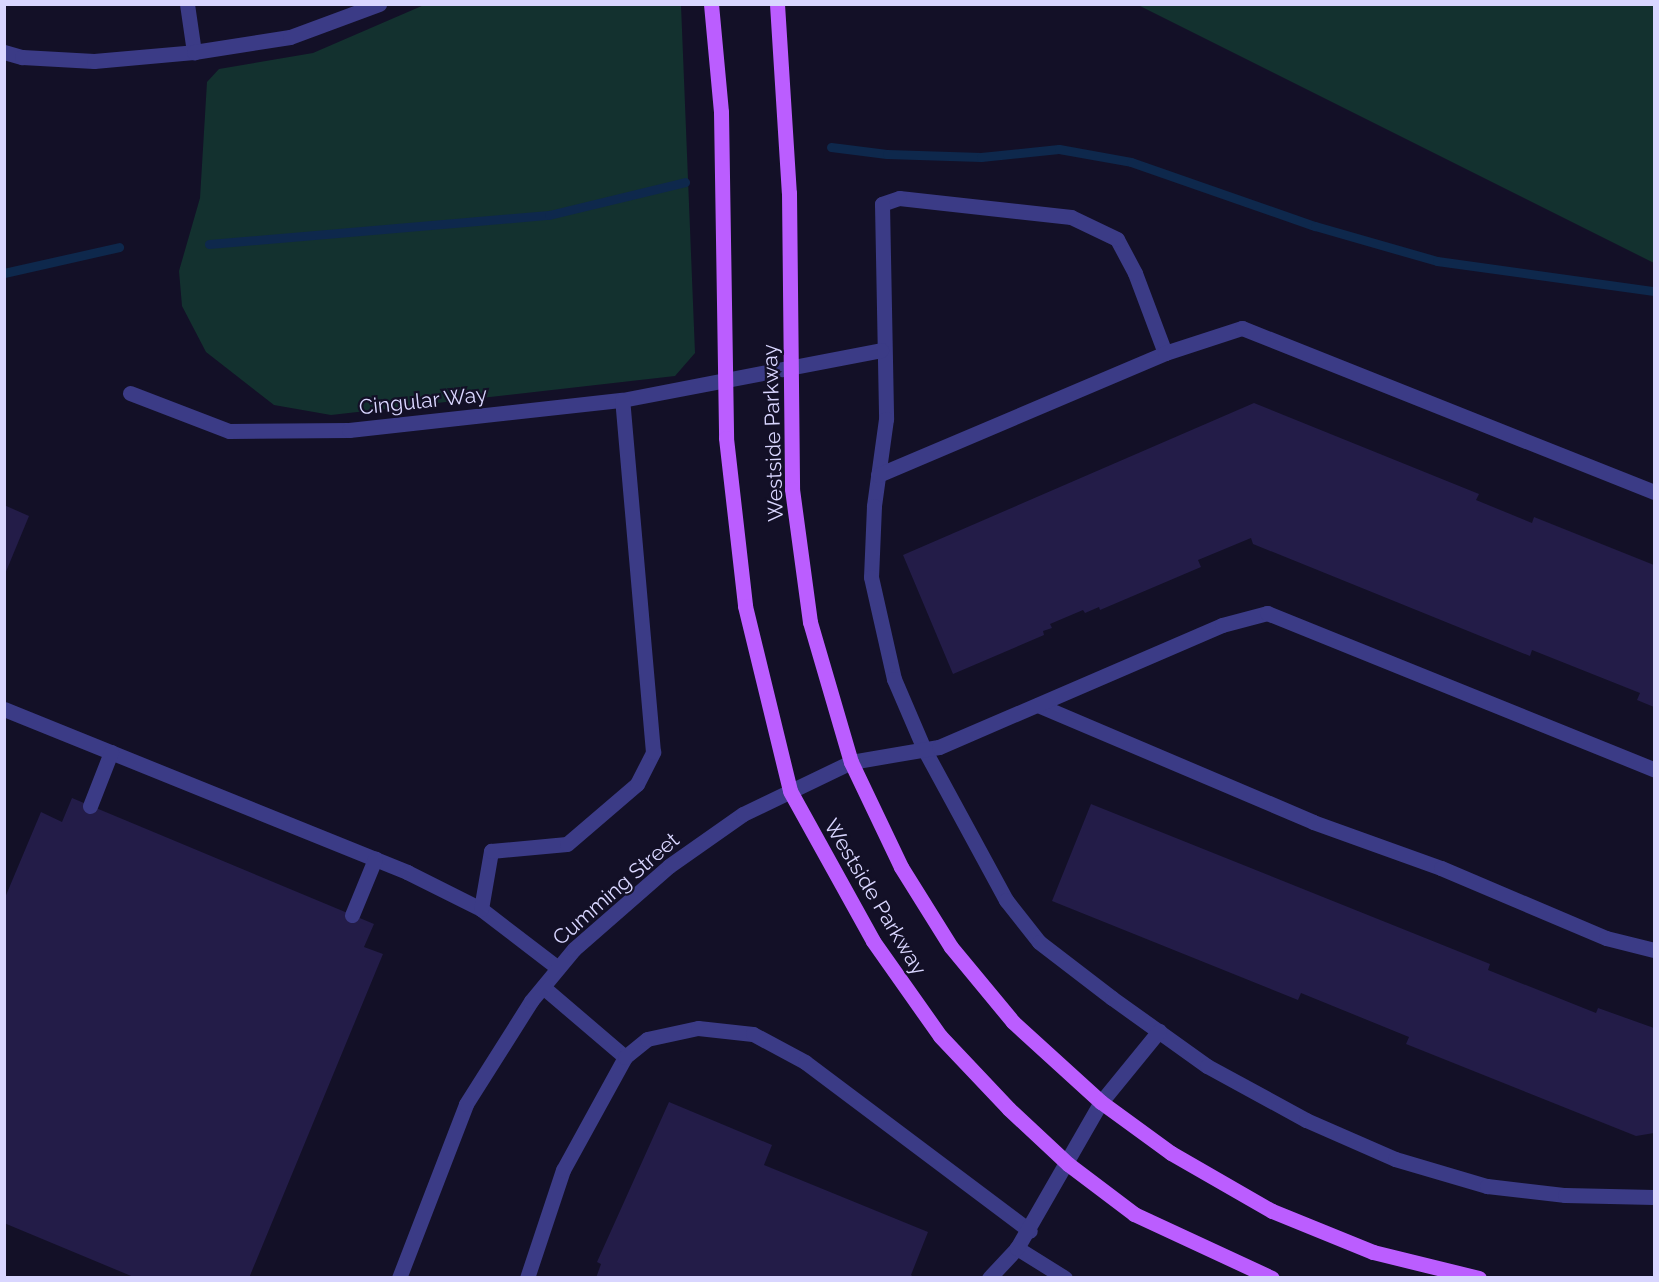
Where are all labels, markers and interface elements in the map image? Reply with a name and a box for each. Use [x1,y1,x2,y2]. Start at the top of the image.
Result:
street label: Westside Parkway [757,344,789,522]
street label: Cingular Way [357,382,489,420]
street label: Westside Parkway [818,814,932,980]
street label: Cumming Street [548,827,684,951]

